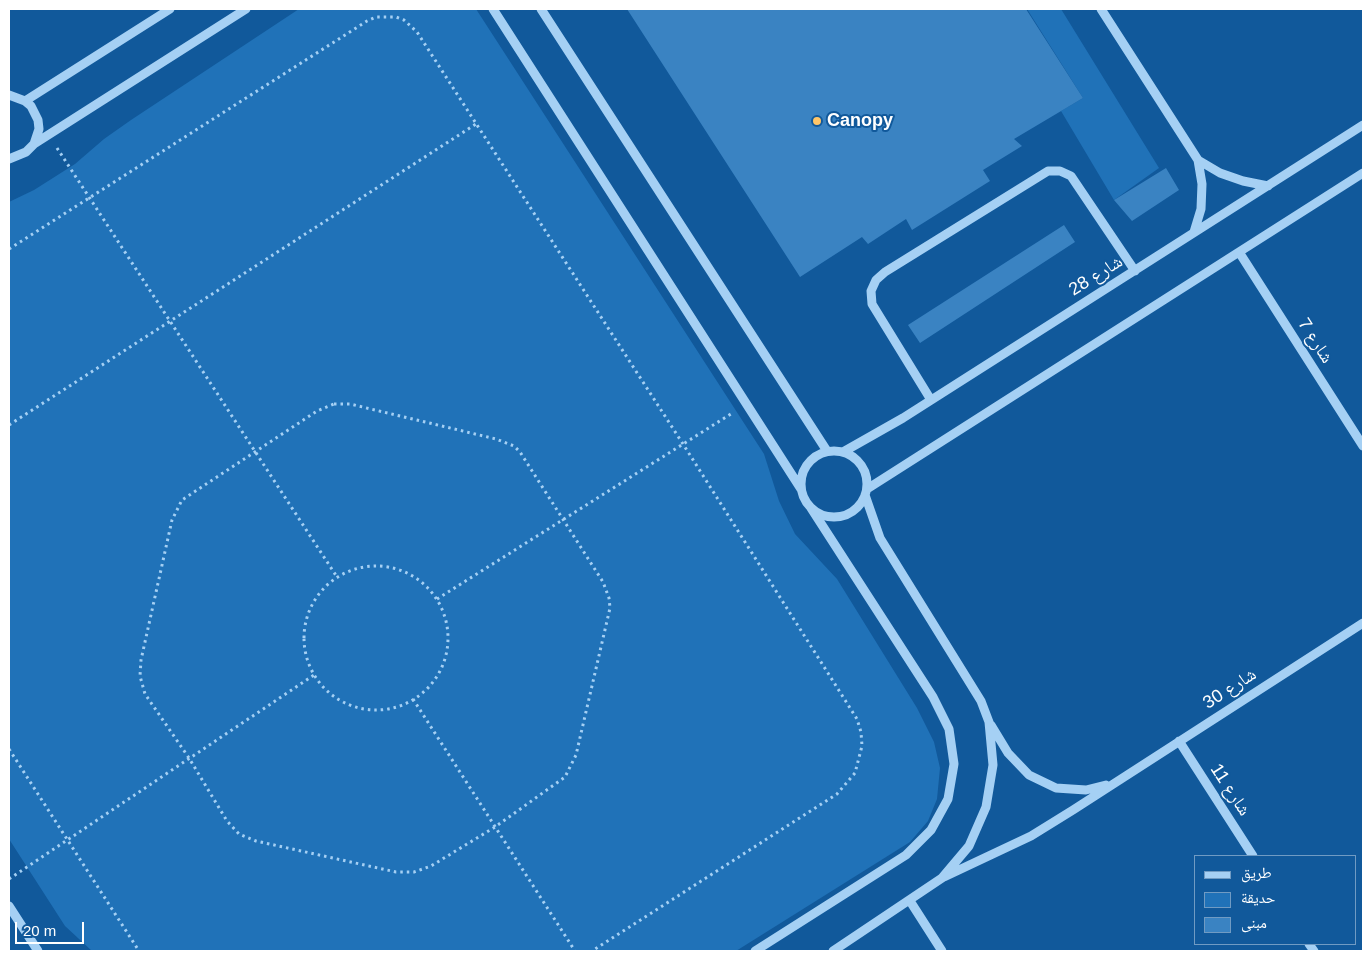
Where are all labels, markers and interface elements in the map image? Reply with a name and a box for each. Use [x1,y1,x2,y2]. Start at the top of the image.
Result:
place label: Canopy [827,110,893,132]
marker: Canopy [811,115,823,127]
street label: شارع 28 [1065,251,1127,301]
street label: شارع 7 [1293,314,1337,368]
street label: شارع 30 [1199,664,1261,714]
street label: شارع 11 [1205,760,1255,820]
legend [1194,855,1357,945]
text: طريق [1241,864,1272,881]
text: حديقة [1241,889,1275,906]
scale bar [18,912,86,944]
text: مبنى [1241,914,1267,931]
text: 20 m [23,922,56,939]

